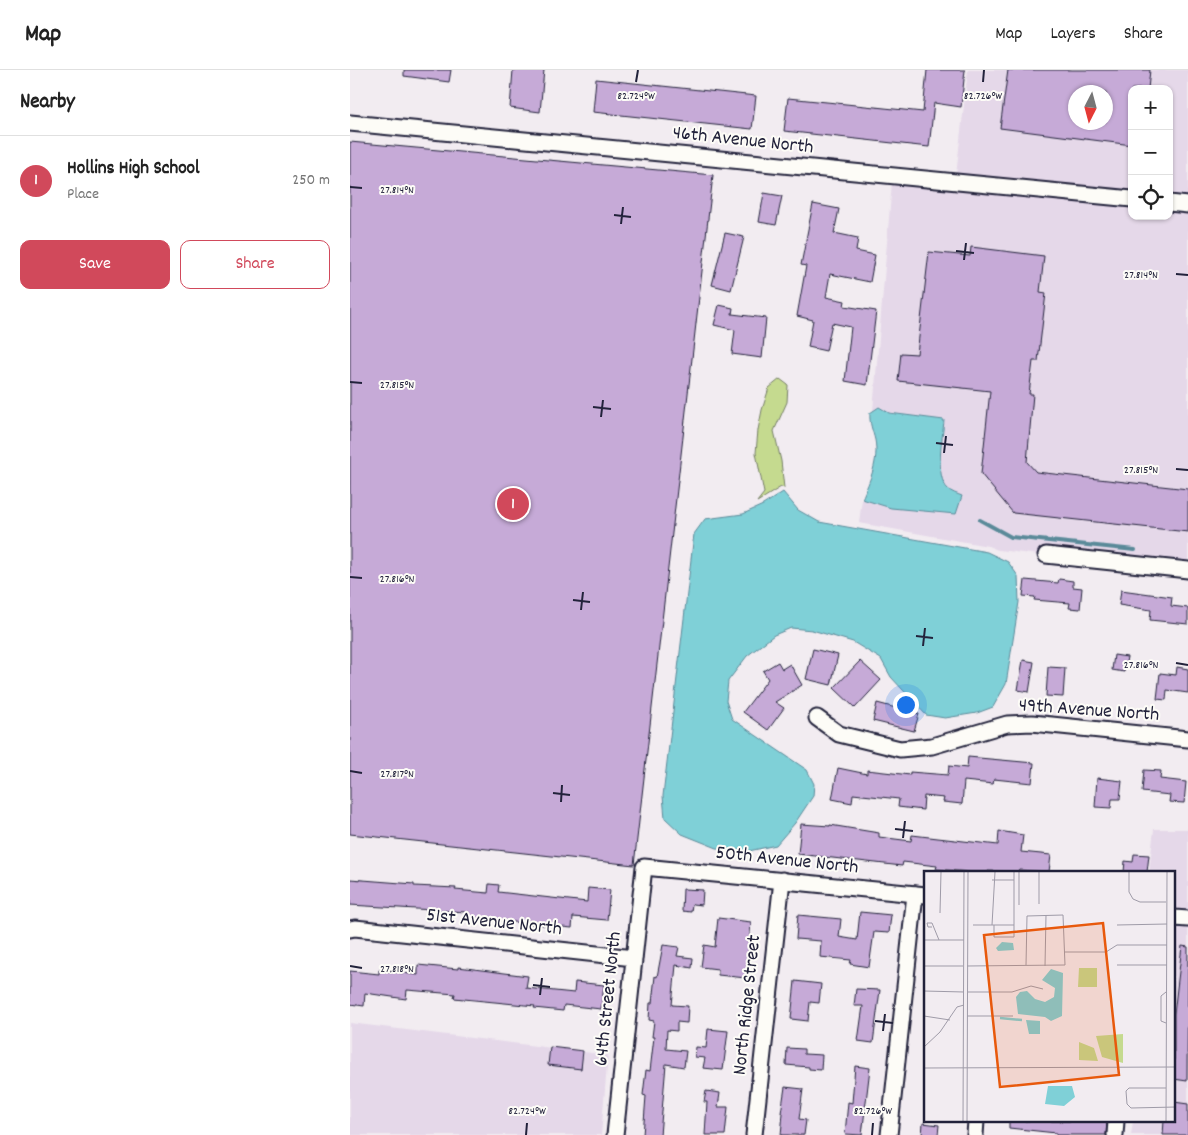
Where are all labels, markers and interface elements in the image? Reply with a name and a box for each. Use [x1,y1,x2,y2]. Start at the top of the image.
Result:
text: Map [25,18,61,52]
text: Map [995,22,1022,47]
text: Layers [1050,22,1096,47]
text: Share [1124,22,1163,47]
north arrow [1068,85,1113,130]
map controls [1128,85,1173,220]
button: + [1128,85,1173,130]
text: Nearby [20,88,75,118]
text: 82.724°W [617,88,655,105]
text: 82.726°W [964,88,1002,105]
street label: 46th Avenue North [671,120,815,162]
button: − [1128,130,1173,175]
text: Hollins High School [67,156,200,183]
text: 1 [34,169,38,192]
text: 250 m [292,169,330,192]
button: locate [1128,175,1173,220]
text: 27.814°N [380,182,414,199]
text: Place [67,183,99,206]
button: Save [20,240,170,289]
button: Share [180,240,330,289]
text: 27.814°N [1124,267,1158,284]
text: 27.815°N [380,377,414,394]
text: 27.815°N [1124,462,1158,479]
pin: 1 [497,485,529,523]
text: 27.816°N [380,571,415,588]
text: 27.816°N [1124,657,1159,674]
your location [893,692,919,718]
street label: 49th Avenue North [1018,692,1160,730]
text: 27.817°N [380,766,414,783]
street label: 50th Avenue North [714,840,860,882]
inset map [924,871,1176,1122]
street label: 51st Avenue North [425,902,563,944]
street label: 64th Street North [588,930,630,1068]
street label: North Ridge Street [727,934,769,1076]
text: 27.818°N [380,961,414,978]
text: 82.724°W [508,1103,546,1120]
text: 82.726°W [854,1103,892,1120]

